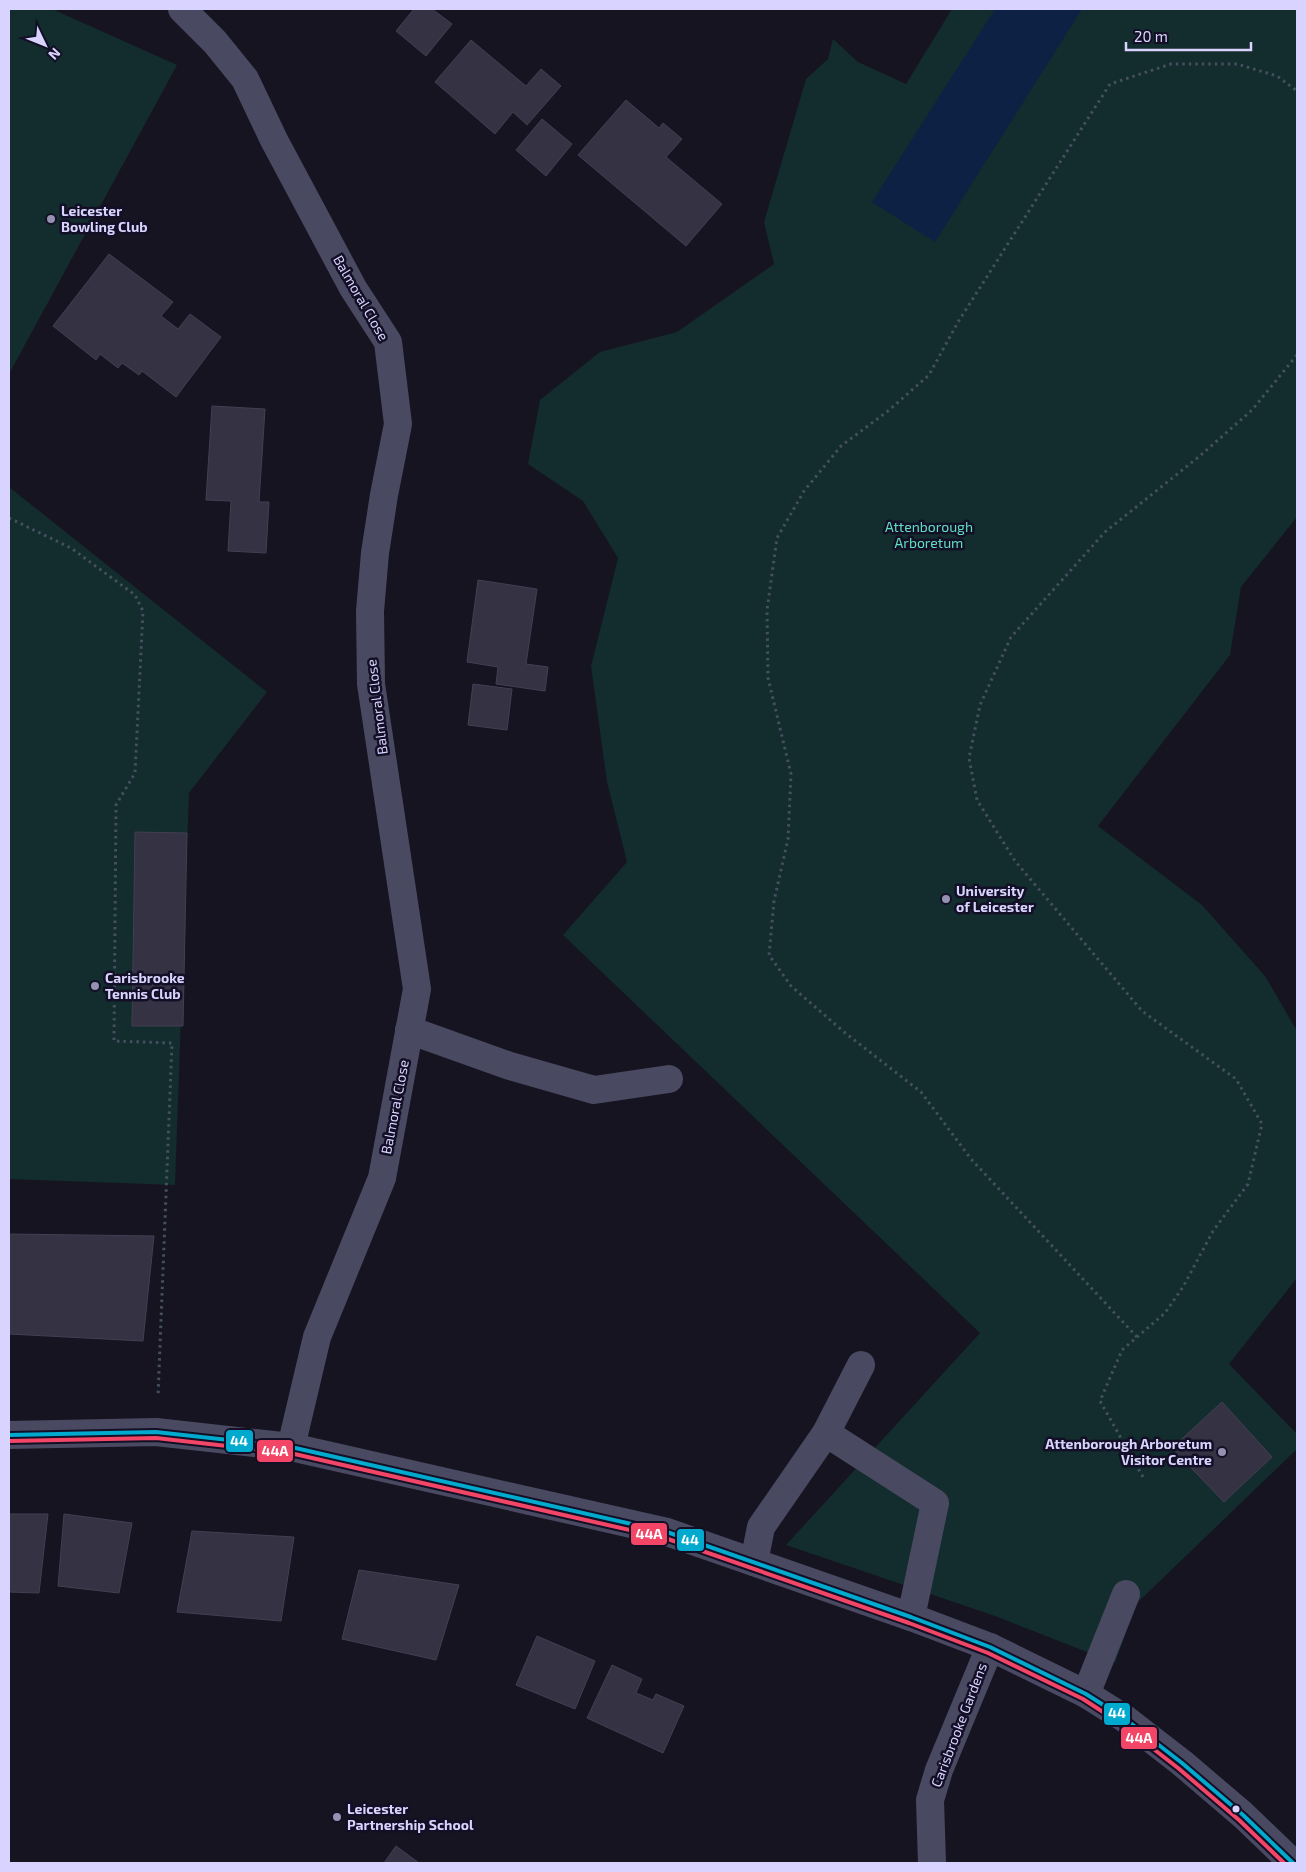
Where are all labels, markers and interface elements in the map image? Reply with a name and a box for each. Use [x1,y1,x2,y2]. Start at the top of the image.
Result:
north arrow [20,20,70,70]
scale bar [1126,20,1251,52]
text: 20 m [1134,27,1168,45]
text: N [45,45,65,64]
place label: Leicester Bowling Club [61,202,148,235]
marker: Leicester Bowling Club [45,213,57,225]
street label: Balmoral Close [330,252,393,343]
park label: Attenborough Arboretum [885,518,973,551]
street label: Balmoral Close [362,659,391,756]
place label: University of Leicester [956,882,1034,915]
marker: University of Leicester [940,893,952,905]
place label: Carisbrooke Tennis Club [105,969,185,1002]
marker: Carisbrooke Tennis Club [89,980,101,992]
street label: Balmoral Close [377,1058,412,1155]
line badge: 44 [225,1429,254,1453]
text: 44 [230,1432,248,1449]
place label: Attenborough Arboretum Visitor Centre [1045,1435,1212,1468]
line badge: 44A [256,1439,294,1463]
text: 44A [262,1442,289,1459]
marker: Attenborough Arboretum Visitor Centre [1216,1446,1228,1458]
line badge: 44A [630,1522,668,1546]
text: 44A [636,1525,663,1542]
line badge: 44 [676,1528,705,1552]
text: 44 [681,1531,699,1548]
street label: Carisbrooke Gardens [927,1660,990,1789]
line badge: 44 [1103,1702,1131,1726]
text: 44 [1108,1704,1126,1721]
line badge: 44A [1120,1726,1158,1750]
text: 44A [1126,1729,1153,1746]
place label: Leicester Partnership School [347,1800,474,1833]
unlabelled marker [1231,1804,1241,1814]
marker: Leicester Partnership School [331,1811,343,1823]

